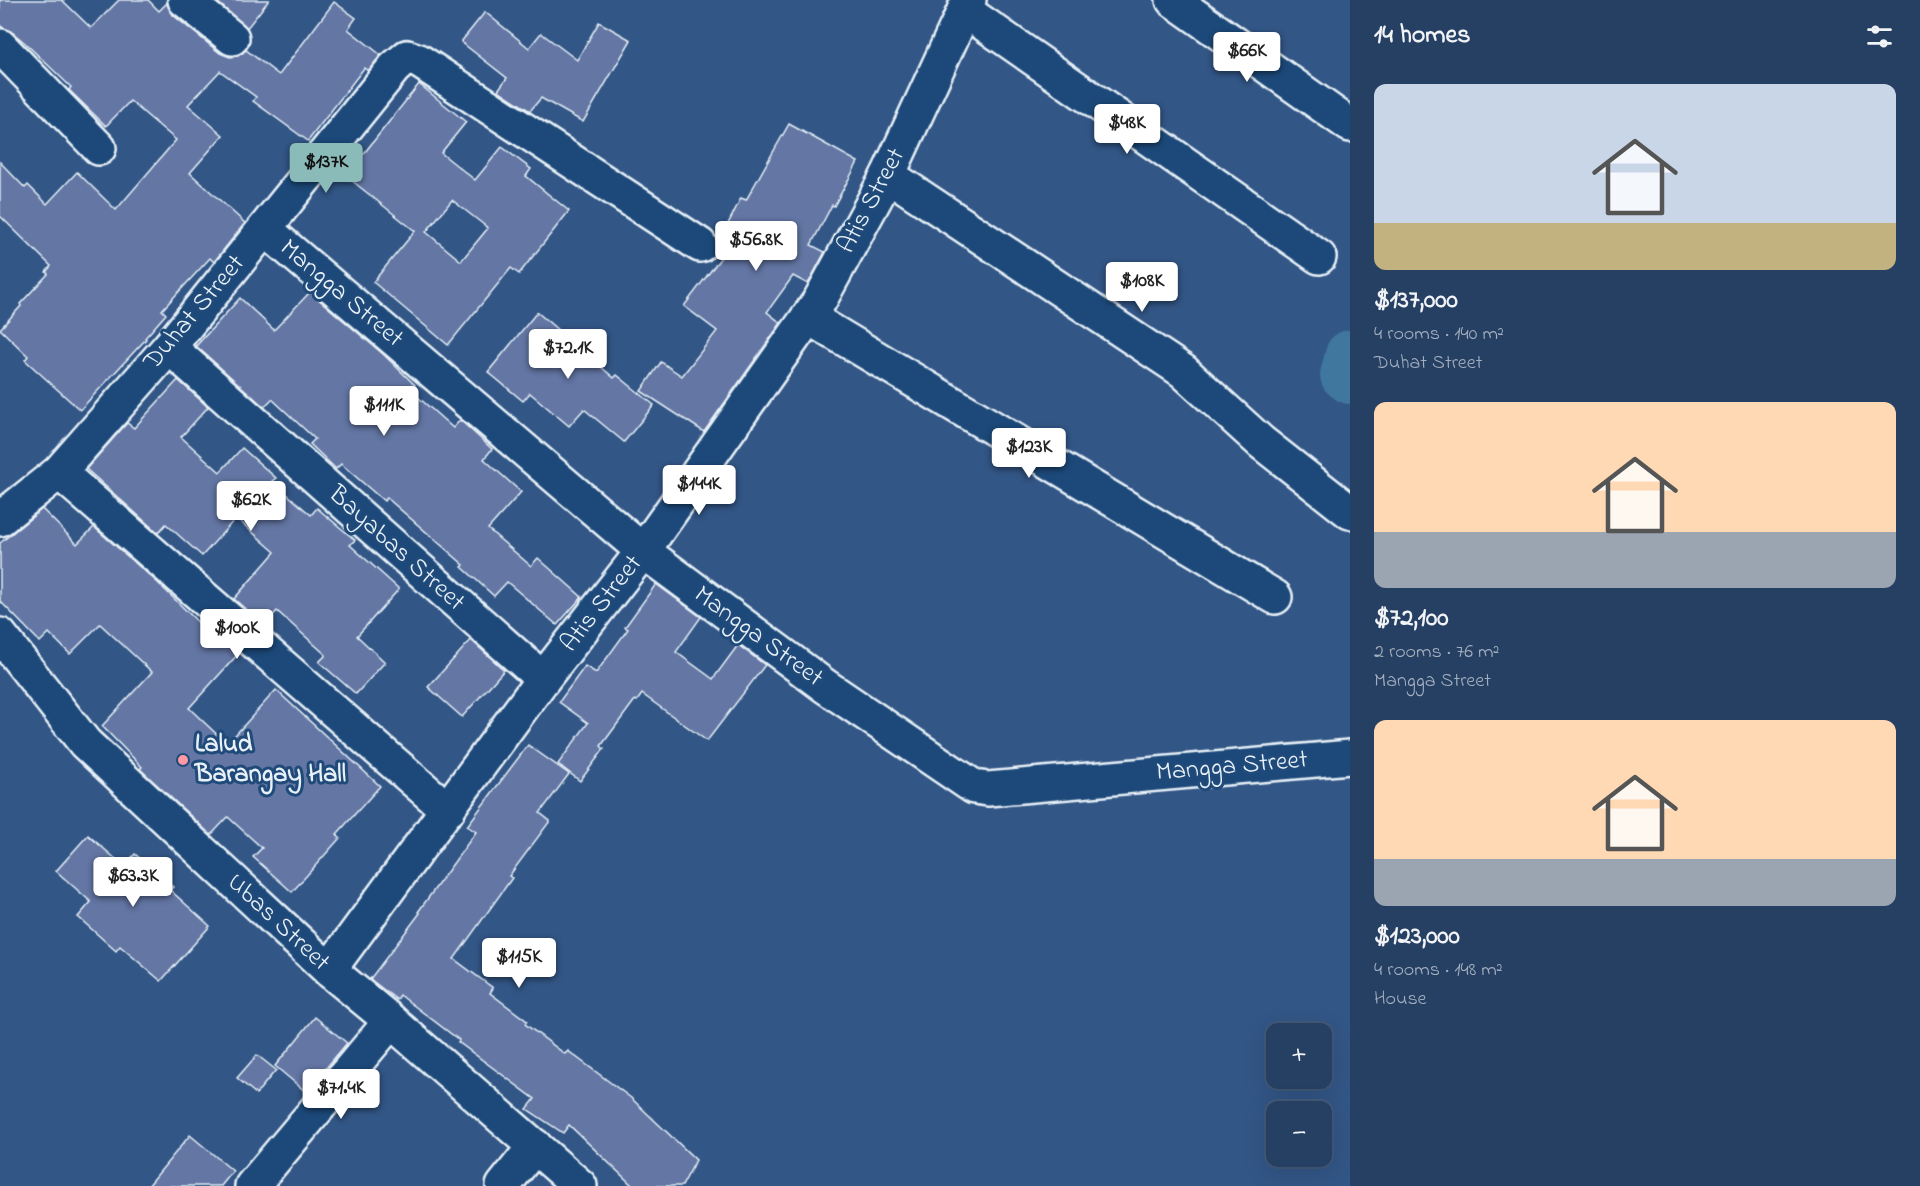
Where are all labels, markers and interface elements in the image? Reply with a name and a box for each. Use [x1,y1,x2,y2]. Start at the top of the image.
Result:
text: 14 homes [1374,17,1470,55]
icon: filters [1863,20,1896,53]
pin: $66K [1211,32,1283,83]
text: $66K [1227,37,1267,66]
pin: $48K [1091,104,1163,155]
text: $48K [1108,109,1146,138]
icon: home [1581,123,1689,231]
street label: Atis Street [828,141,916,261]
pin: $137K [284,143,368,194]
text: $137K [304,148,348,177]
pin: $56.8K [707,221,805,272]
text: $56.8K [729,226,783,255]
street label: Mangga Street [271,231,412,358]
street label: Duhat Street [134,247,255,380]
pin: $108K [1100,262,1184,313]
text: $108K [1120,267,1164,296]
text: $137,000 [1374,282,1458,320]
text: 4 rooms · 140 m² [1374,320,1504,349]
pin: $72.1K [519,329,617,380]
text: $72.1K [543,334,593,363]
text: Duhat Street [1374,349,1482,378]
pin: $111K [342,386,426,437]
text: $111K [364,391,404,420]
pin: $123K [987,428,1071,479]
text: $123K [1006,433,1052,462]
icon: home [1581,441,1689,549]
pin: $144K [657,465,741,516]
text: $144K [677,470,721,499]
street label: Bayabas Street [318,476,473,621]
pin: $62K [215,481,287,532]
text: $62K [231,486,271,515]
street label: Atis Street [552,547,652,661]
street label: Mangga Street [685,577,831,697]
text: $72,100 [1374,600,1449,638]
pin: $100K [195,609,279,660]
text: $100K [214,614,260,643]
text: 2 rooms · 76 m² [1374,638,1499,667]
text: Mangga Street [1374,667,1491,696]
place label: Lalud Barangay Hall [194,726,346,795]
street label: Mangga Street [1155,741,1310,793]
marker: Lalud Barangay Hall [176,753,190,767]
icon: home [1581,759,1689,867]
pin: $63.3K [84,857,182,908]
text: $63.3K [107,862,159,891]
street label: Ubas Street [218,865,338,981]
text: $123,000 [1374,918,1460,956]
pin: $115K [477,938,561,989]
text: $115K [496,943,542,972]
text: 4 rooms · 148 m² [1374,956,1503,985]
text: House [1374,985,1427,1014]
map controls [1266,1023,1332,1167]
button: + [1266,1023,1332,1089]
pin: $71.4K [292,1069,390,1120]
text: $71.4K [317,1074,365,1103]
button: − [1266,1101,1332,1167]

